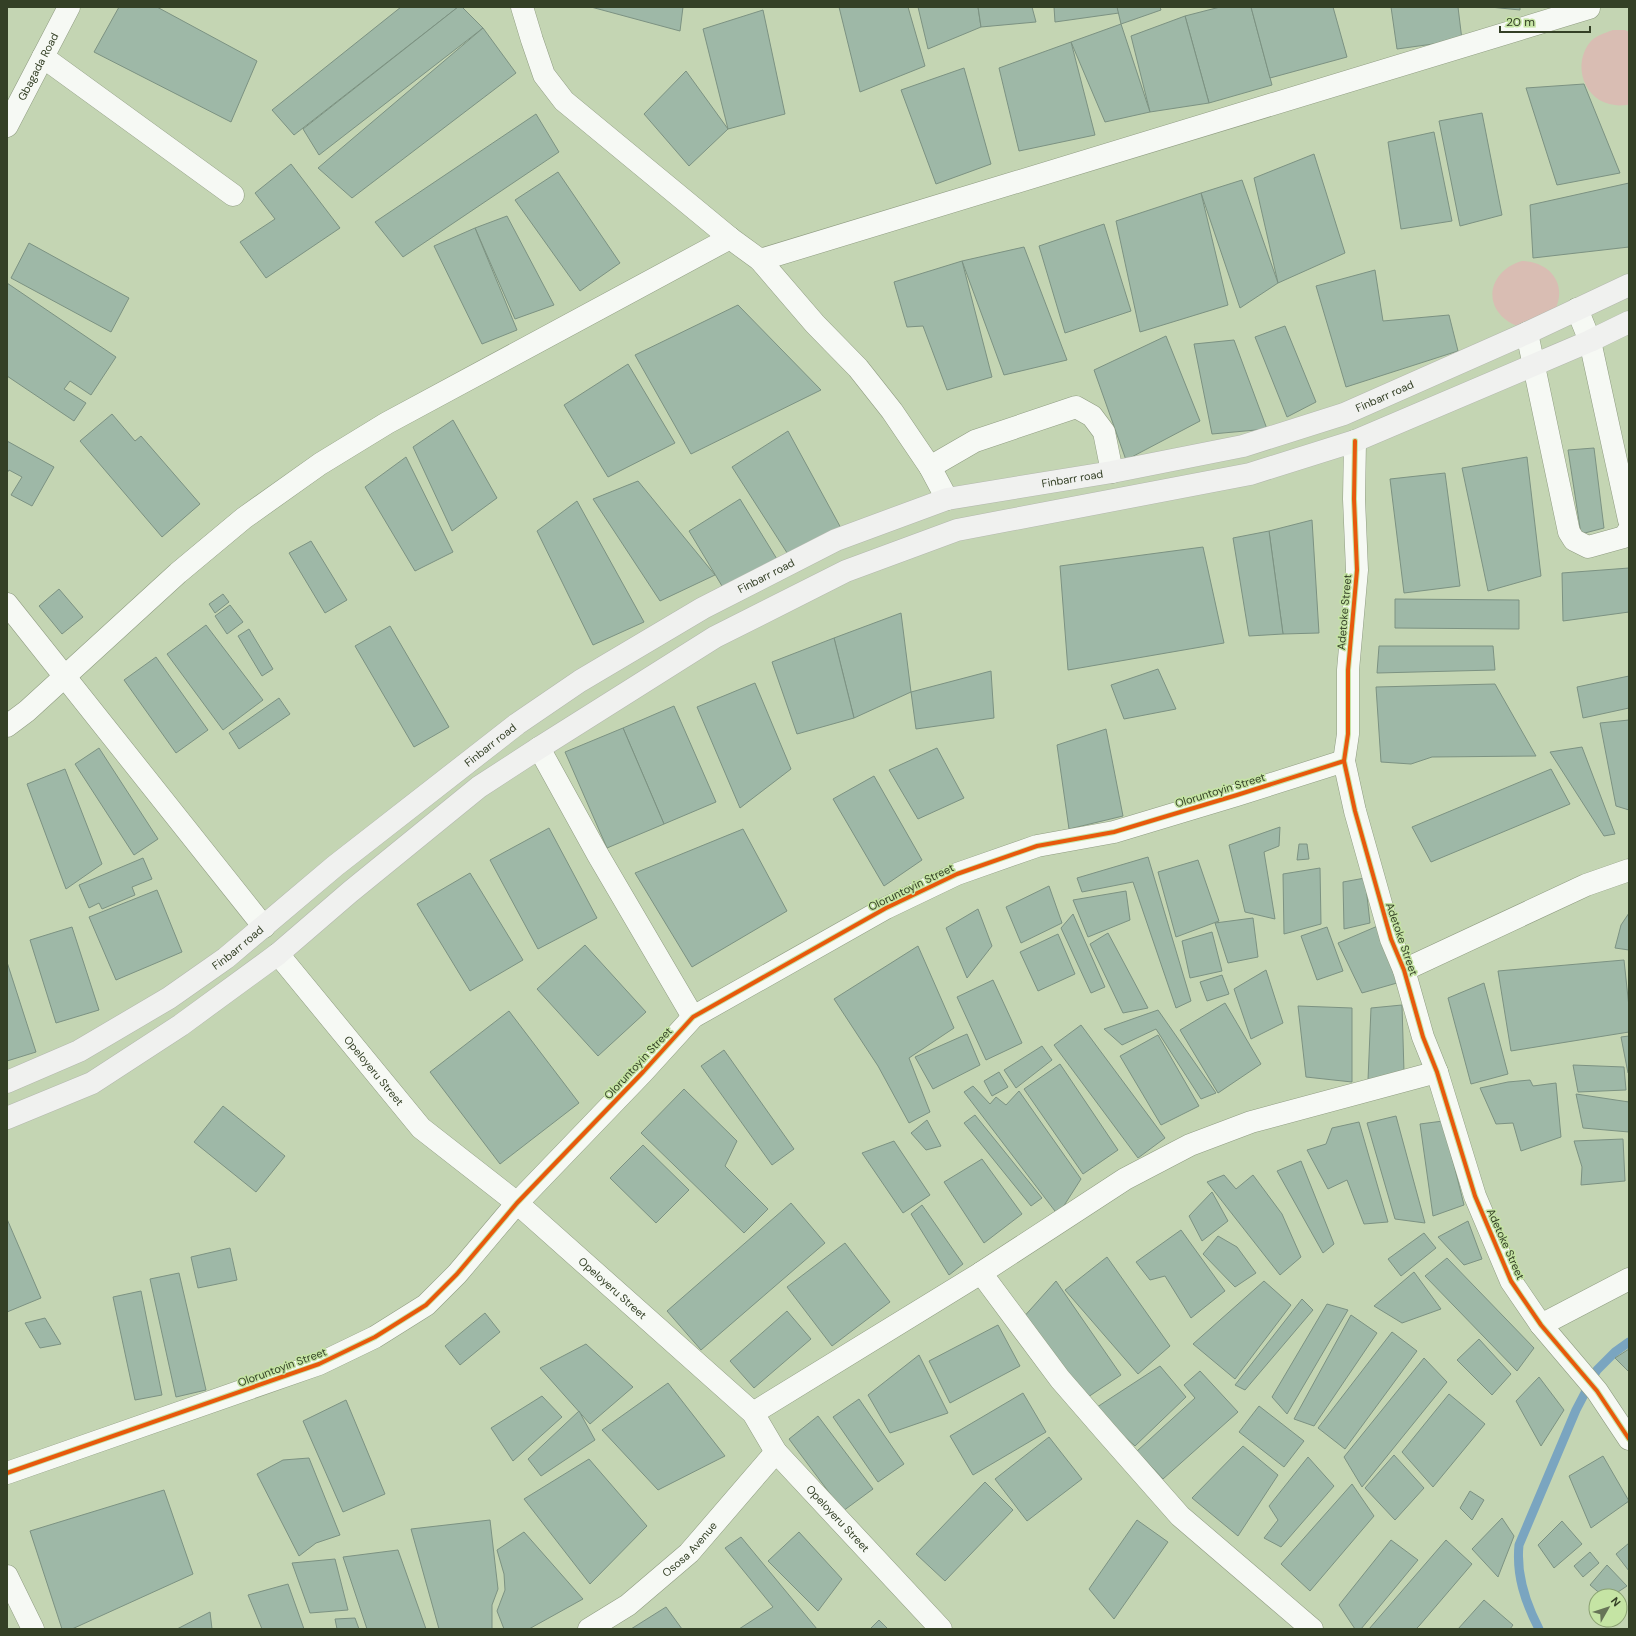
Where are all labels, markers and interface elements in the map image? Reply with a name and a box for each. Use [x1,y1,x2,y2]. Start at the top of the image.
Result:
scale bar [1500,8,1590,34]
text: 20 m [1506,14,1535,30]
street label: Gbagada Road [14,30,61,103]
street label: Finbarr road [1353,377,1416,415]
street label: Finbarr road [1041,467,1104,490]
street label: Finbarr road [735,555,797,596]
street label: Adetoke Street [1334,573,1354,651]
street label: Finbarr road [461,720,519,770]
street label: Oloruntoyin Street [1173,770,1267,810]
street label: Oloruntoyin Street [866,860,956,914]
street label: Adetoke Street [1383,901,1421,977]
street label: Finbarr road [209,923,266,973]
street label: Oloruntoyin Street [601,1024,675,1102]
street label: Opeloyeru Street [341,1033,407,1109]
street label: Adetoke Street [1484,1206,1528,1282]
street label: Opeloyeru Street [576,1254,650,1322]
street label: Oloruntoyin Street [236,1344,328,1390]
street label: Opeloyeru Street [803,1482,873,1555]
street label: Ososa Avenue [659,1519,720,1580]
north arrow [1588,1588,1628,1628]
text: N [1608,1594,1624,1609]

